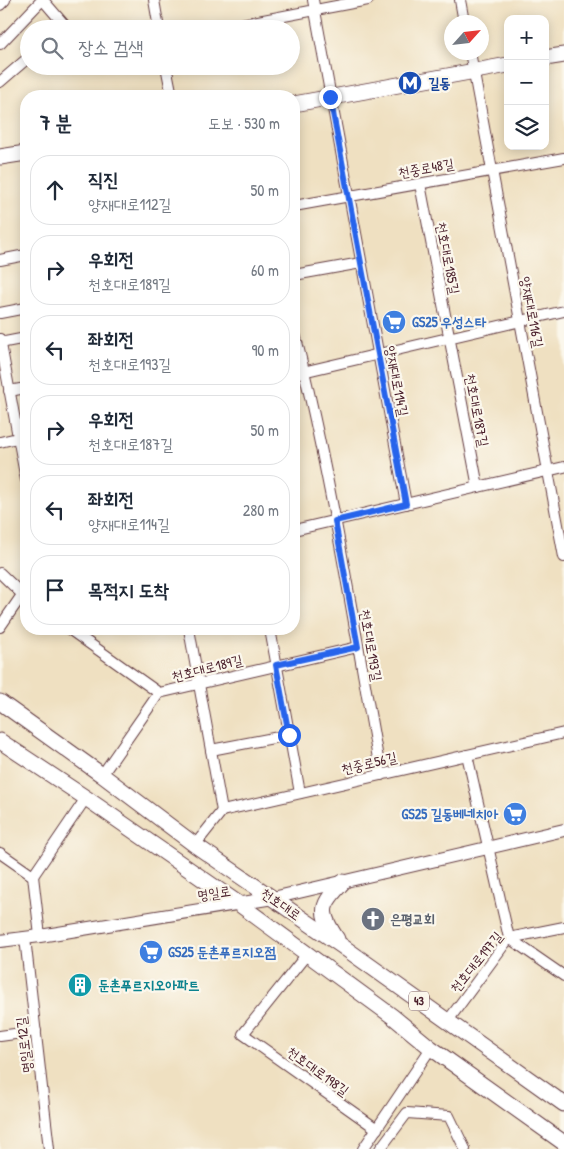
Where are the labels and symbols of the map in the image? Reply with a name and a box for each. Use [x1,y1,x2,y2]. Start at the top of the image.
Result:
north arrow [444,15,489,60]
metro station icon: 길동 [397,70,423,96]
place label: 길동 [428,73,451,92]
route end [319,86,342,109]
street label: 천중로48길 [397,153,456,182]
street label: 천호대로185길 [432,220,465,296]
street label: 양재대로116길 [516,275,549,350]
supermarket icon: GS25 우성스타 [381,309,407,335]
place label: GS25 우성스타 [412,312,487,331]
street label: 양재대로114길 [381,344,414,419]
street label: 천호대로187길 [461,372,494,449]
street label: 천호대로193길 [356,607,387,683]
street label: 천호대로189길 [169,649,245,686]
route start [278,724,301,747]
street label: 천중로56길 [339,747,399,778]
supermarket icon: GS25 길동베네치아 [502,801,528,827]
place label: GS25 길동베네치아 [402,804,499,823]
street label: 명일로 [196,880,232,905]
street label: 천호대로 [257,883,305,924]
church icon: 은평교회 [360,906,386,932]
place label: 은평교회 [390,909,435,928]
street label: 천호대로197길 [445,927,507,996]
supermarket icon: GS25 둔촌푸르지오점 [138,939,164,965]
place label: GS25 둔촌푸르지오점 [168,942,276,961]
building icon: 둔촌푸르지오아파트 [67,972,93,998]
place label: 둔촌푸르지오아파트 [98,975,199,994]
road number: 43 [409,991,429,1010]
street label: 명일로12길 [11,1015,36,1074]
street label: 천호대로198길 [283,1042,354,1100]

